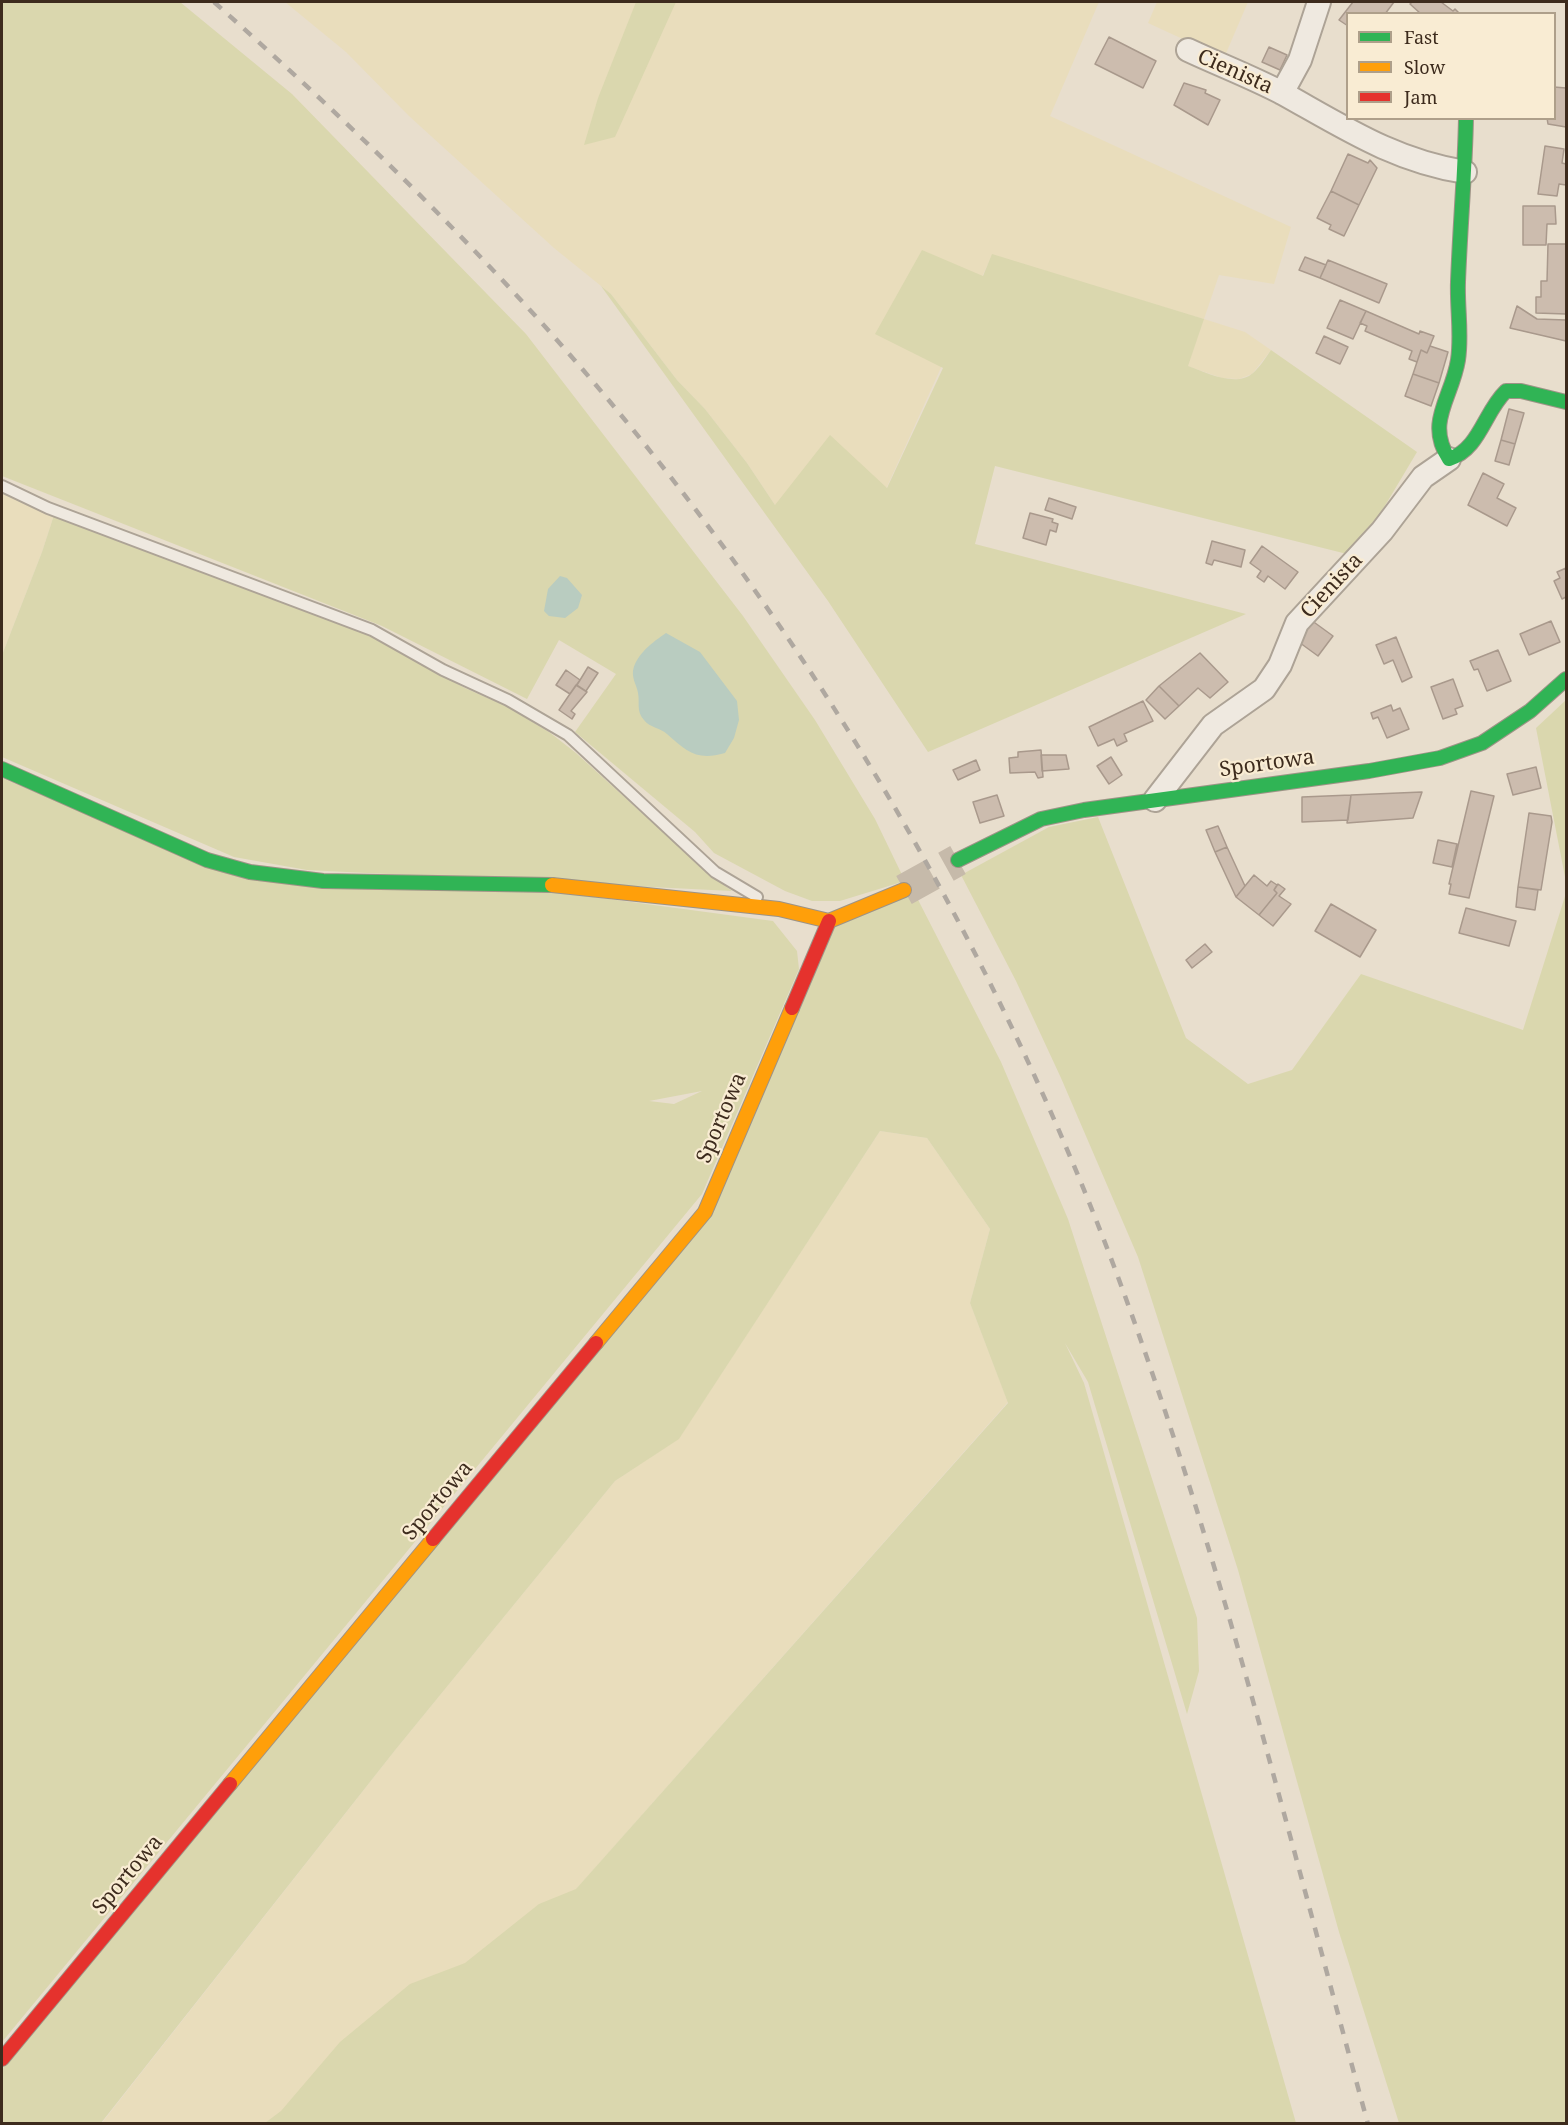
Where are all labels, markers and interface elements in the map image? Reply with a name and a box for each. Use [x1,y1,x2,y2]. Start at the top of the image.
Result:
legend [1346,12,1556,120]
text: Fast [1404,25,1439,49]
street label: Cienista [1193,44,1277,100]
text: Slow [1404,55,1445,79]
text: Jam [1404,85,1438,109]
street label: Cienista [1296,548,1368,624]
street label: Sportowa [1218,745,1316,783]
street label: Sportowa [692,1069,752,1167]
street label: Sportowa [398,1456,478,1546]
street label: Sportowa [88,1830,168,1920]

